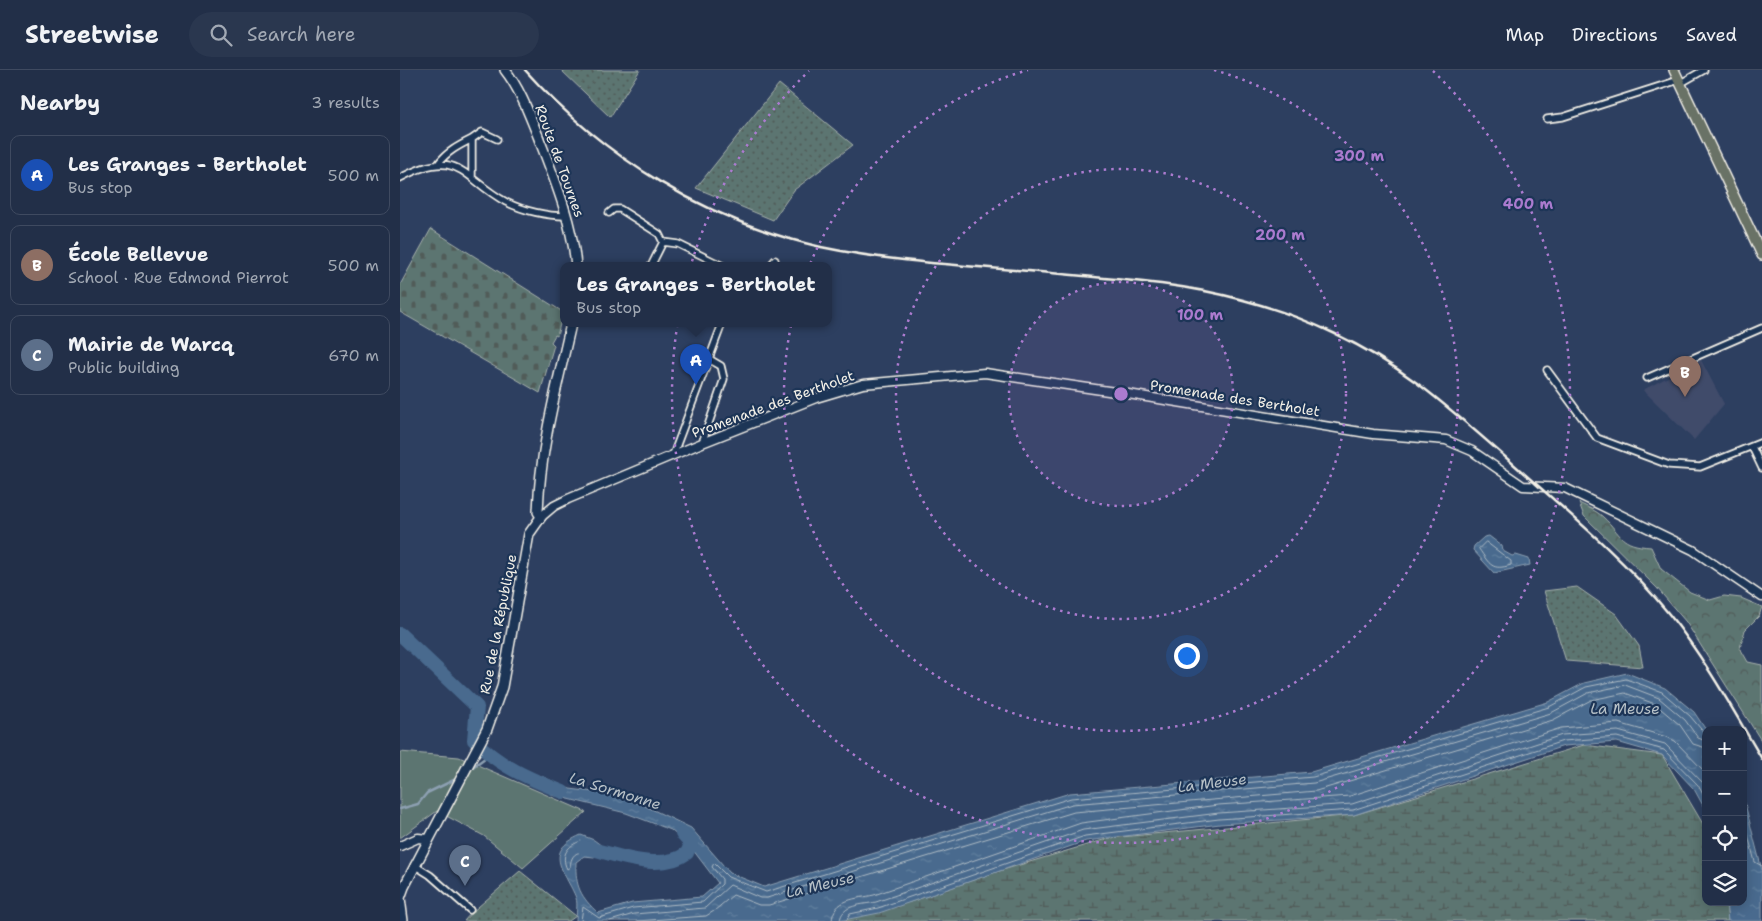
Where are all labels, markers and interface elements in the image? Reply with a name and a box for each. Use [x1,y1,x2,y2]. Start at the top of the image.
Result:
search box [189,12,539,57]
text: Streetwise [25,19,159,51]
icon: search [207,21,235,49]
text: Search here [247,22,356,47]
text: Map [1506,23,1544,47]
text: Directions [1572,23,1658,47]
text: Saved [1686,23,1737,47]
text: Nearby [20,89,100,117]
text: 3 results [311,92,380,113]
street label: Route de Tournes [531,102,589,220]
text: 300 m [1334,146,1384,166]
text: Les Granges - Bertholet [68,152,307,177]
text: A [31,165,43,186]
text: 500 m [328,165,379,186]
text: Bus stop [68,177,133,198]
text: 400 m [1503,194,1553,214]
text: 200 m [1255,225,1305,245]
text: École Bellevue [68,242,208,267]
text: B [32,255,42,276]
text: 500 m [328,255,379,276]
popup [560,262,832,327]
text: School · Rue Edmond Pierrot [68,267,289,288]
text: Les Granges - Bertholet [577,272,815,297]
text: Bus stop [577,297,641,318]
text: 100 m [1177,305,1223,325]
text: Mairie de Warcq [68,332,233,357]
pin: A [680,344,712,385]
text: C [32,345,42,366]
text: 670 m [328,345,379,366]
pin: B [1669,356,1701,397]
text: Public building [68,357,180,378]
street label: Promenade des Bertholet [689,366,857,442]
street label: Promenade des Bertholet [1149,376,1321,420]
centre of rings [1112,385,1130,403]
street label: Rue de la République [476,552,520,696]
your location [1174,643,1200,669]
water label: La Meuse [1590,699,1660,719]
map controls [1702,726,1747,906]
button: + [1702,726,1747,771]
water label: La Sormonne [567,768,663,814]
water label: La Meuse [1176,769,1248,797]
button: − [1702,771,1747,816]
button: locate [1702,816,1747,861]
pin: C [449,845,481,886]
button: layers [1702,861,1747,906]
water label: La Meuse [784,867,856,903]

